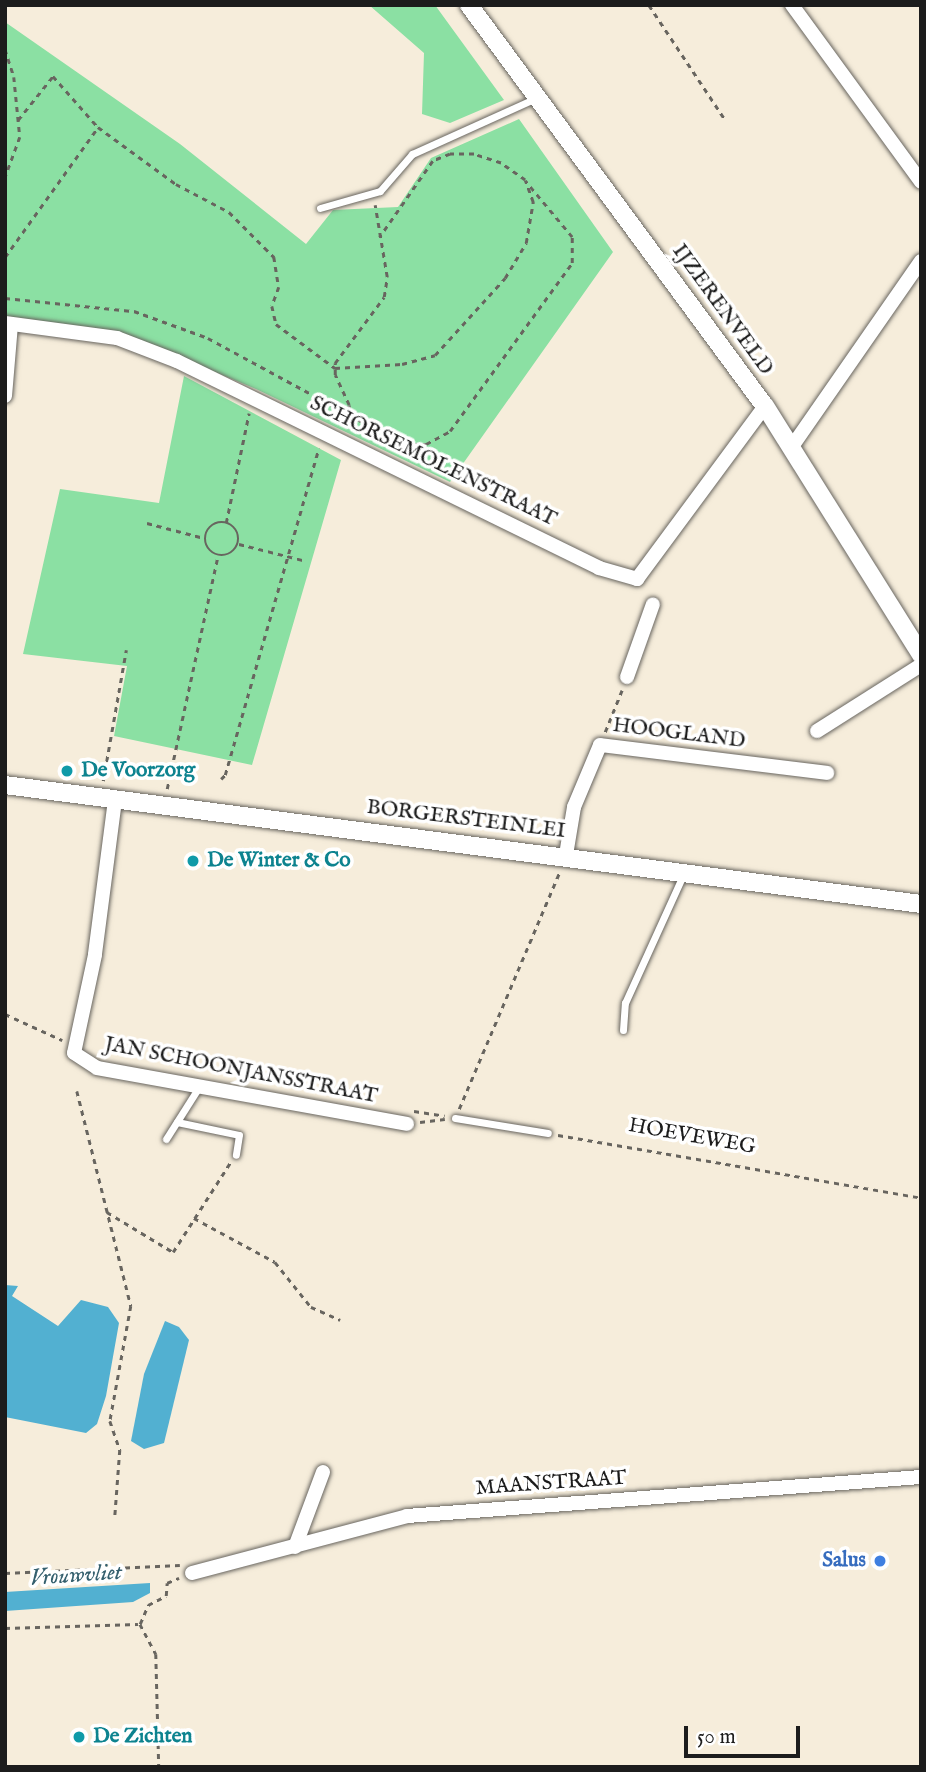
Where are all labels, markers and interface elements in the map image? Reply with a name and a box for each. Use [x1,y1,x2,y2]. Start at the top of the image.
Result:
street label: IJZERENVELD [666,240,778,380]
street label: SCHORSEMOLENSTRAAT [306,391,560,533]
street label: HOOGLAND [611,713,747,755]
place label: De Voorzorg [81,758,195,784]
marker: De Voorzorg [59,763,75,779]
street label: BORGERSTEINLEI [365,795,567,845]
place label: De Winter & Co [207,848,351,874]
marker: De Winter & Co [185,853,201,869]
street label: JAN SCHOONJANSSTRAAT [102,1032,380,1110]
street label: HOEVEWEG [626,1113,758,1161]
street label: MAANSTRAAT [475,1466,627,1502]
place label: Salus [822,1548,866,1574]
marker: Salus [872,1553,888,1569]
water label: Vrouwvliet [29,1559,123,1593]
scale bar [688,1712,804,1756]
place label: De Zichten [93,1724,193,1750]
text: 50 m [697,1724,736,1751]
marker: De Zichten [71,1729,87,1745]

